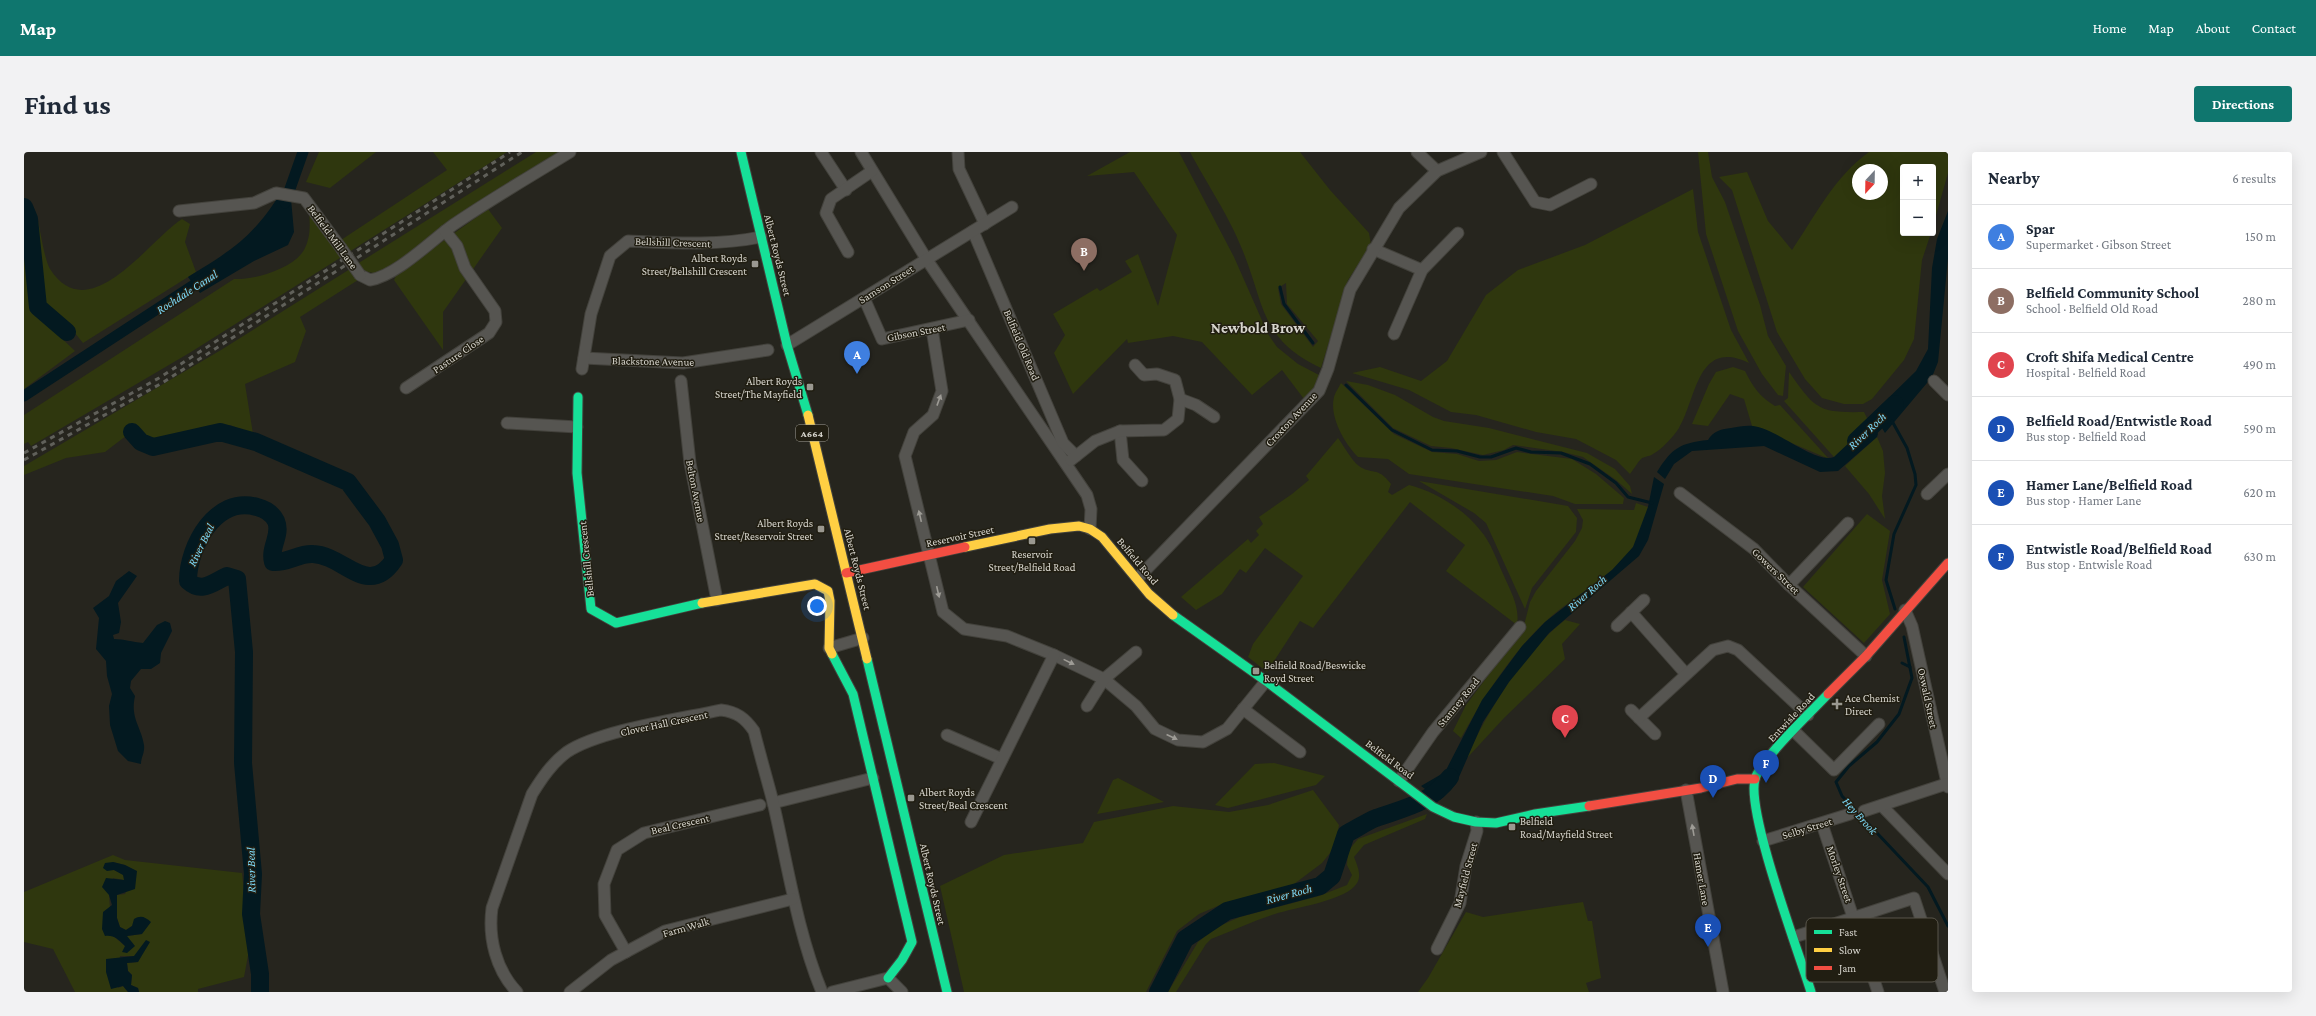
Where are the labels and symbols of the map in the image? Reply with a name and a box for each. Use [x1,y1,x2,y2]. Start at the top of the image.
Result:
north arrow [1852,164,1888,200]
street label: Belfield Mill Lane [306,203,360,272]
street label: Albert Royds Street [761,213,794,298]
street label: Bellshill Crescent [635,235,711,249]
pin: B [1071,238,1097,271]
place label: Albert Royds Street/Bellshill Crescent [642,252,747,277]
marker: Albert Royds Street/Bellshill Crescent [750,259,760,269]
street label: Samson Street [856,262,916,306]
water label: Rochdale Canal [154,267,221,317]
street label: Belfield Old Road [1002,308,1042,382]
street label: Gibson Street [886,320,946,344]
district label: Newbold Brow [1211,320,1306,336]
street label: Pasture Close [430,332,486,375]
pin: A [844,341,870,374]
street label: Blackstone Avenue [612,354,694,368]
place label: Albert Royds Street/The Mayfield [715,375,802,401]
marker: Albert Royds Street/The Mayfield [805,382,815,392]
street label: Croxton Avenue [1263,389,1319,449]
one-way arrow [936,393,942,405]
water label: River Roch [1845,409,1889,452]
road number: A664 [796,425,828,441]
street label: Belton Avenue [684,459,708,523]
one-way arrow [917,510,923,522]
place label: Albert Royds Street/Reservoir Street [715,517,813,542]
street label: Bellshill Crescent [576,520,596,597]
water label: River Beal [185,521,218,568]
street label: Reservoir Street [925,523,995,549]
marker: Albert Royds Street/Reservoir Street [816,524,826,534]
street label: Albert Royds Street [841,527,874,612]
street label: Belfield Road [1115,535,1161,587]
marker: Reservoir Street/Belfield Road [1027,536,1037,546]
street label: Gowers Street [1750,545,1802,597]
place label: Reservoir Street/Belfield Road [989,548,1076,573]
water label: River Roch [1565,572,1610,614]
one-way arrow [935,586,941,598]
your location [807,596,827,616]
one-way arrow [1063,659,1074,665]
place label: Belfield Road/Beswicke Royd Street [1264,659,1366,685]
marker: Belfield Road/Beswicke Royd Street [1251,666,1261,676]
street label: Oswald Street [1916,667,1940,730]
street label: Stanney Road [1434,675,1482,730]
street label: Entwisle Road [1765,690,1817,744]
place label: Ace Chemist Direct [1845,692,1900,717]
marker: Ace Chemist Direct [1832,699,1842,709]
pin: C [1552,705,1578,738]
street label: Clover Hall Crescent [619,708,709,738]
one-way arrow [1167,734,1178,740]
street label: Belfield Road [1363,737,1417,781]
pin: F [1753,750,1779,783]
pin: D [1700,765,1726,798]
place label: Albert Royds Street/Beal Crescent [919,786,1008,811]
marker: Albert Royds Street/Beal Crescent [906,793,916,803]
water label: Hey Brook [1840,794,1881,838]
street label: Beal Crescent [650,811,710,836]
place label: Belfield Road/Mayfield Street [1520,815,1613,841]
street label: Selby Street [1781,815,1834,842]
marker: Belfield Road/Mayfield Street [1507,822,1517,832]
one-way arrow [1690,824,1696,836]
street label: Mayfield Street [1451,841,1480,909]
street label: Albert Royds Street [917,842,948,927]
street label: Morley Street [1824,844,1855,905]
water label: River Beal [244,846,258,893]
street label: Hamer Lane [1691,852,1713,906]
water label: River Roch [1264,881,1314,907]
street label: Farm Walk [661,914,711,939]
pin: E [1695,914,1721,947]
legend [1806,918,1938,982]
text: Fast [1839,926,1858,938]
text: Slow [1839,944,1861,956]
text: Jam [1838,962,1856,975]

